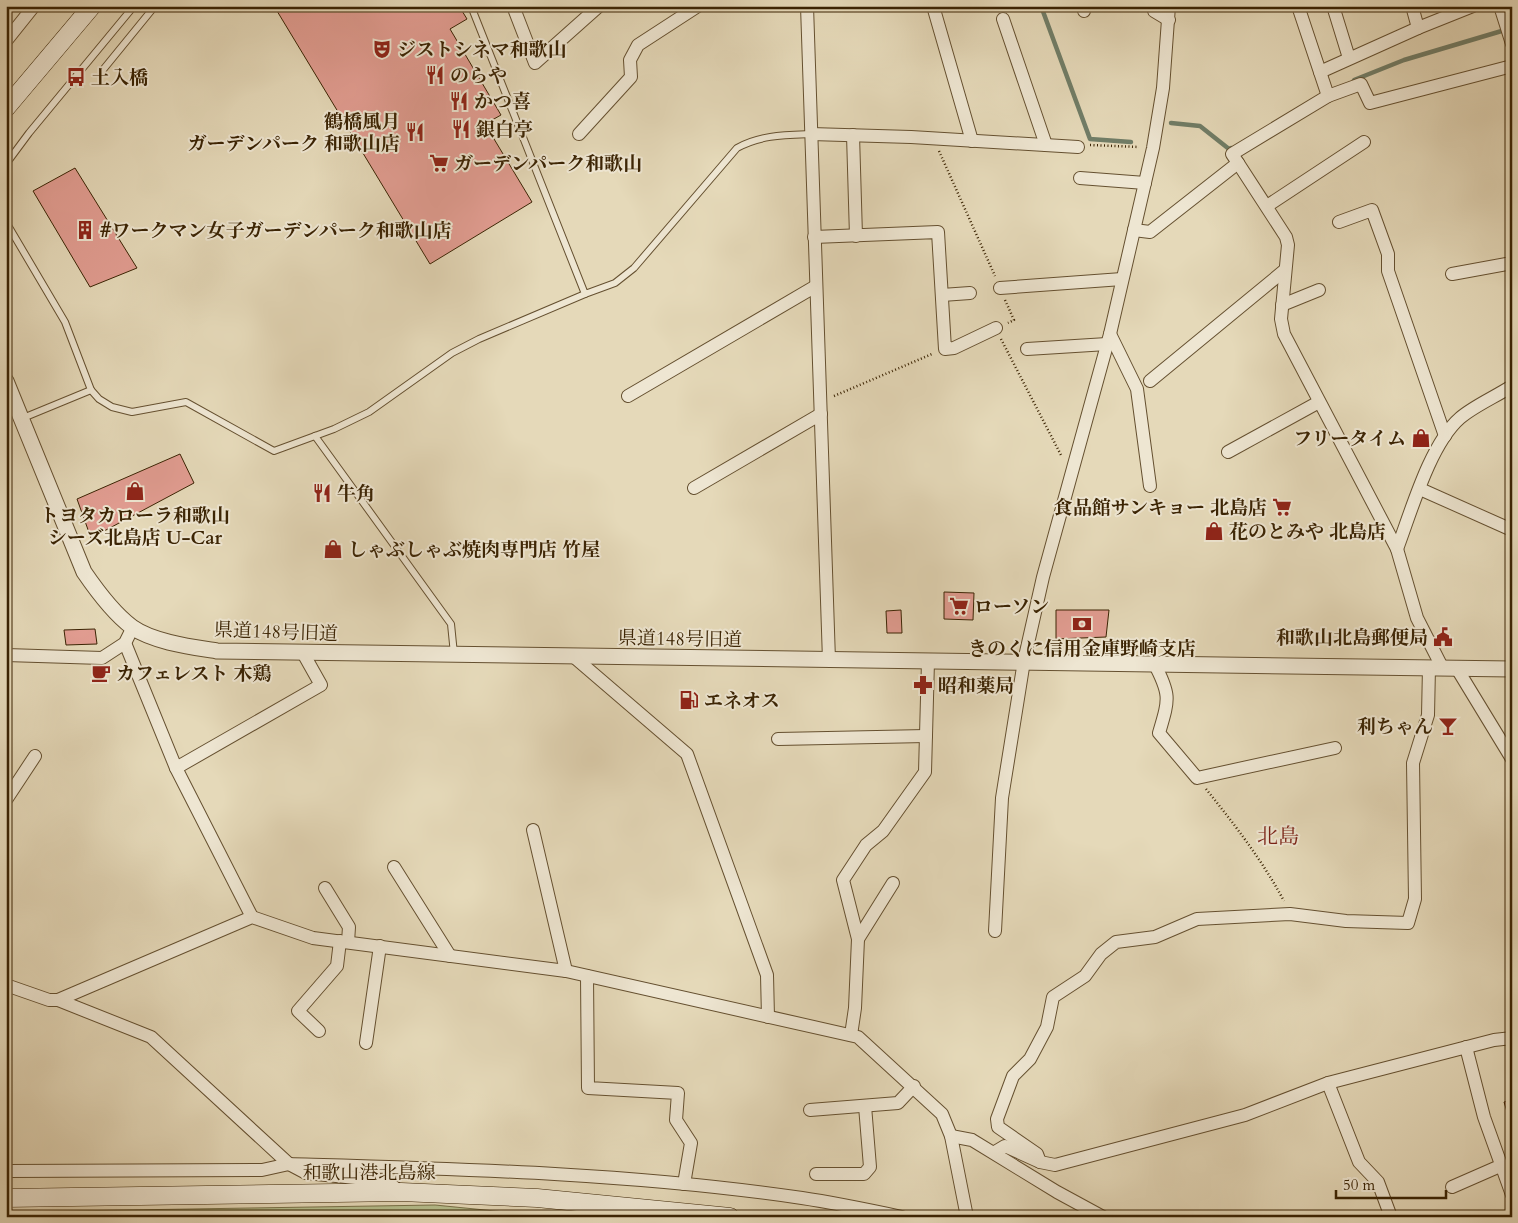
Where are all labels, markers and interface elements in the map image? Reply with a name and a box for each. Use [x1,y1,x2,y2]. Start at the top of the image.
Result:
place label: ジストシネマ和歌山 [397,37,567,63]
theatre icon: ジストシネマ和歌山 [371,38,393,60]
place label: のらや [450,63,507,89]
restaurant icon: のらや [424,64,446,86]
place label: 土入橋 [91,65,148,91]
bus stop icon: 土入橋 [65,66,87,88]
place label: かつ喜 [474,89,531,115]
restaurant icon: かつ喜 [448,90,470,112]
place label: 鶴橋風月 ガーデンパーク 和歌山店 [188,109,400,157]
place label: 銀白亭 [476,117,533,143]
restaurant icon: 銀白亭 [450,118,472,140]
restaurant icon: 鶴橋風月 ガーデンパーク 和歌山店 [404,121,426,143]
place label: ガーデンパーク和歌山 [454,151,642,177]
supermarket icon: ガーデンパーク和歌山 [428,152,450,174]
place label: #ワークマン女子ガーデンパーク和歌山店 [100,218,452,244]
building icon: #ワークマン女子ガーデンパーク和歌山店 [74,219,96,241]
place label: フリータイム [1293,426,1406,452]
shop icon: フリータイム [1410,427,1432,449]
shop icon: トヨタカローラ和歌山 シーズ北島店 U-Car [124,480,146,502]
place label: 牛角 [337,481,375,507]
restaurant icon: 牛角 [311,482,333,504]
place label: 食品館サンキョー 北島店 [1054,495,1267,521]
supermarket icon: 食品館サンキョー 北島店 [1271,496,1293,518]
place label: トヨタカローラ和歌山 シーズ北島店 U-Car [40,503,230,551]
place label: 花のとみや 北島店 [1229,519,1386,545]
shop icon: 花のとみや 北島店 [1203,520,1225,542]
place label: しゃぶしゃぶ焼肉専門店 竹屋 [348,537,600,563]
shop icon: しゃぶしゃぶ焼肉専門店 竹屋 [322,538,344,560]
place label: ローソン [974,594,1049,620]
supermarket icon: ローソン [948,595,970,617]
bank icon: きのくに信用金庫野崎支店 [1071,613,1093,635]
street label: 県道148号旧道 [213,617,338,647]
street label: 県道148号旧道 [618,625,742,653]
place label: 和歌山北島郵便局 [1276,625,1428,651]
public building icon: 和歌山北島郵便局 [1432,626,1454,648]
place label: きのくに信用金庫野崎支店 [968,636,1196,662]
place label: カフェレスト 木鶏 [116,661,272,687]
cafe icon: カフェレスト 木鶏 [90,662,112,684]
place label: 昭和薬局 [938,673,1014,699]
pharmacy icon: 昭和薬局 [912,674,934,696]
place label: エネオス [704,688,780,714]
fuel station icon: エネオス [678,689,700,711]
place label: 利ちゃん [1357,714,1433,740]
bar icon: 利ちゃん [1437,715,1459,737]
district label: 北島 [1257,822,1299,851]
street label: 和歌山港北島線 [302,1160,436,1186]
scale bar [1336,1168,1446,1200]
text: 50 m [1343,1175,1375,1195]

